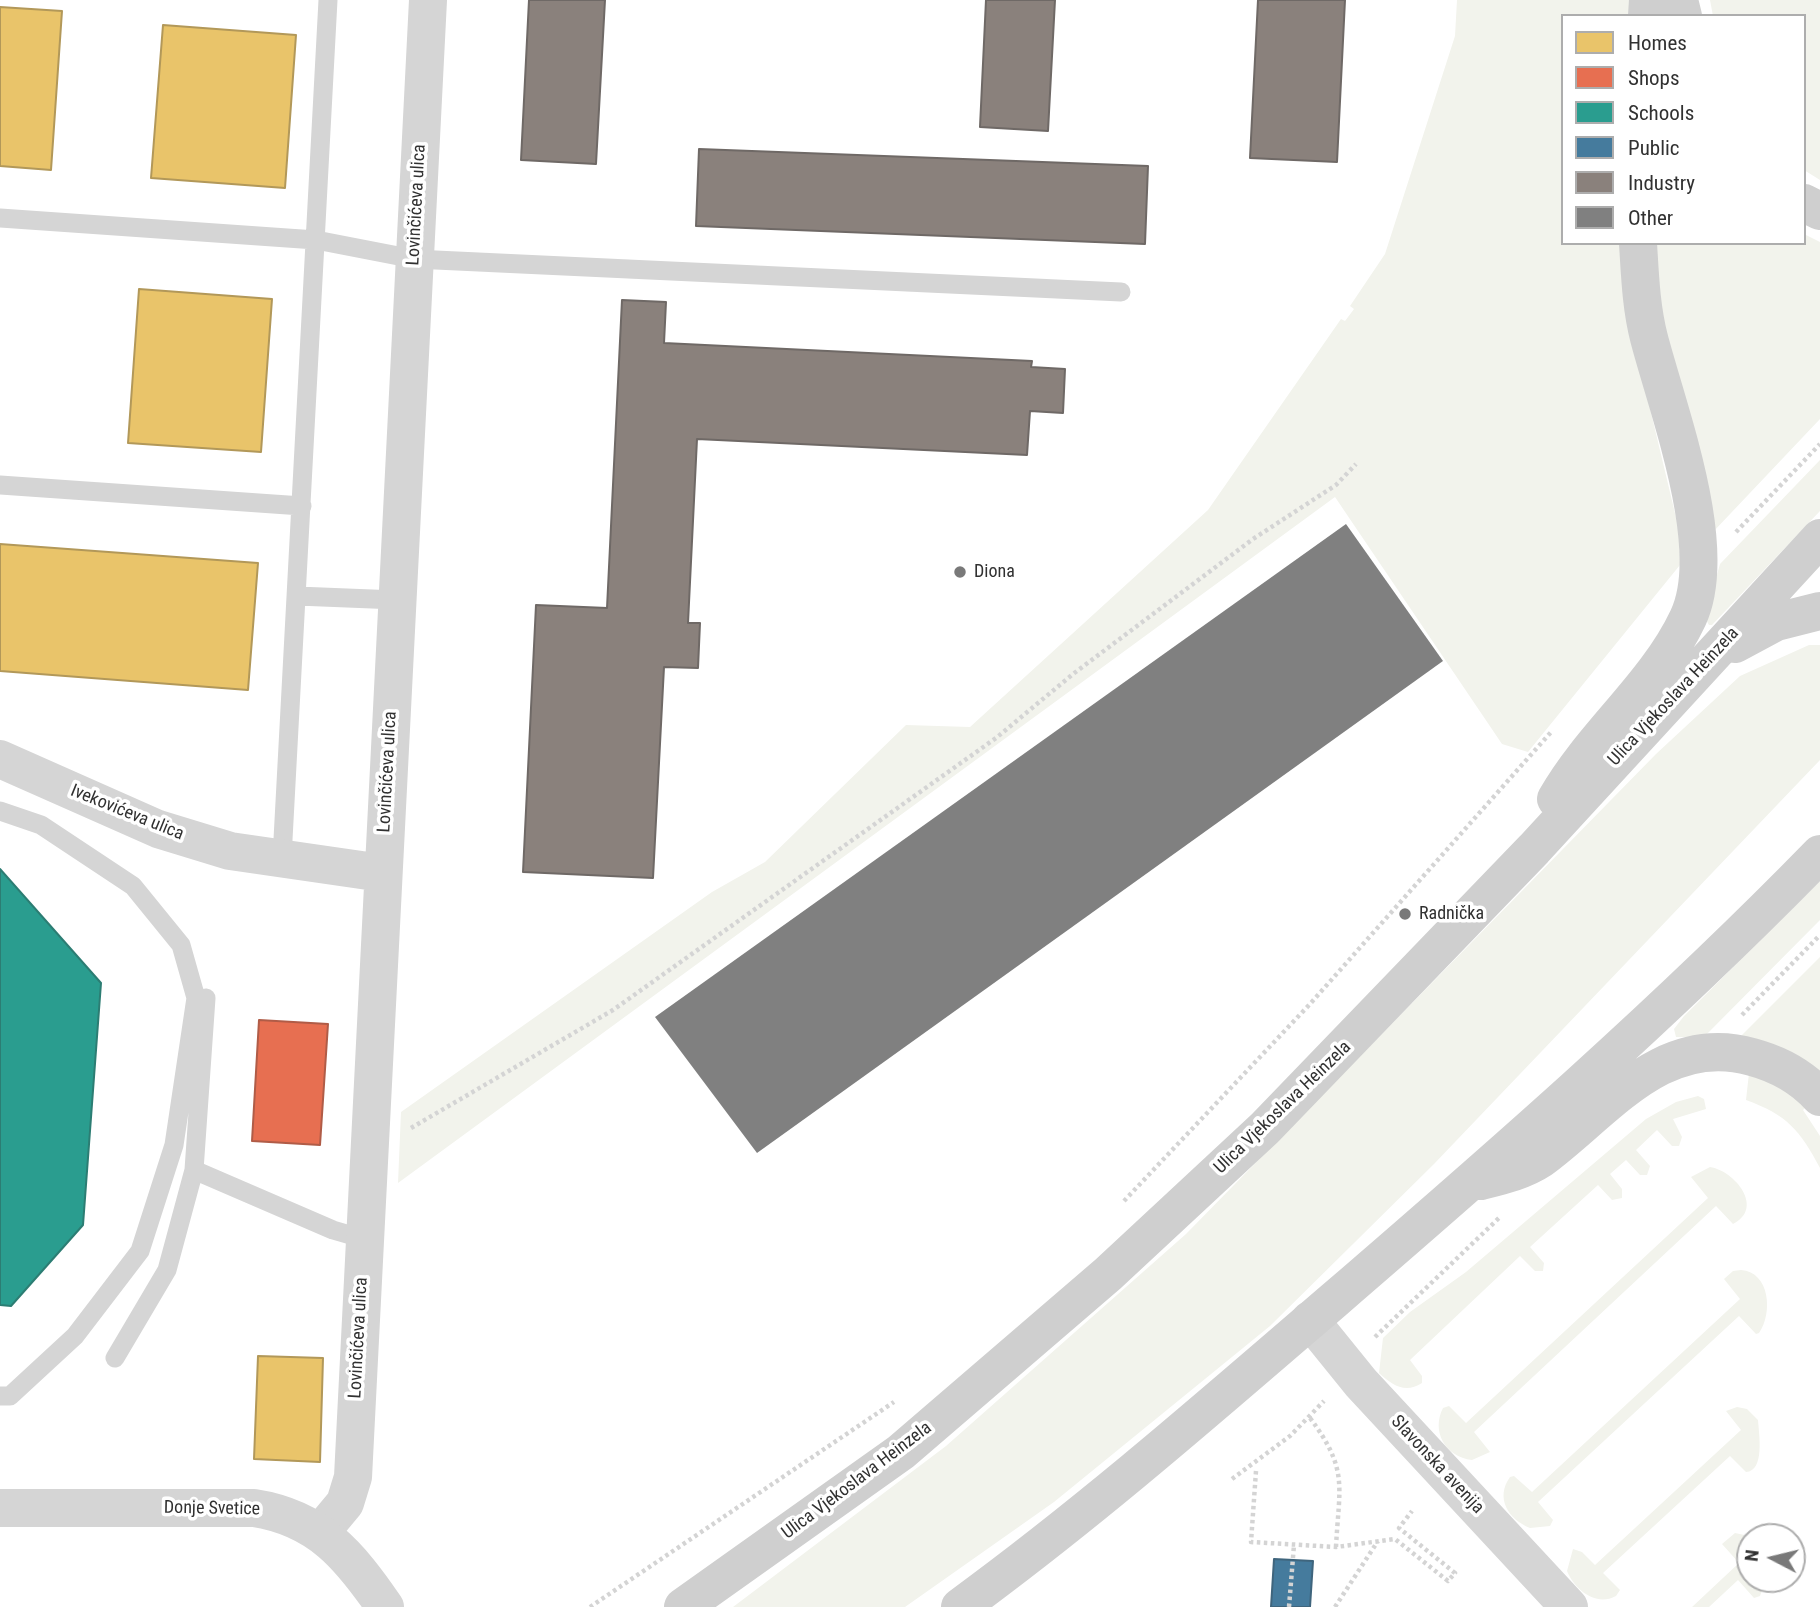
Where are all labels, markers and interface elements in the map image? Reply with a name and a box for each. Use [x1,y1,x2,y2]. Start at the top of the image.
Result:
legend [1561,14,1806,245]
text: Homes [1628,31,1687,55]
text: Shops [1628,66,1680,90]
text: Schools [1628,101,1694,125]
text: Public [1628,136,1680,160]
street label: Lovinčićeva ulica [403,144,431,266]
text: Industry [1628,171,1695,195]
text: Other [1628,206,1673,230]
place label: Diona [974,561,1015,583]
marker: Diona [952,564,968,580]
street label: Ulica Vjekoslava Heinzela [1604,623,1744,771]
street label: Lovinčićeva ulica [374,711,402,833]
street label: Ivekovićeva ulica [67,780,187,846]
place label: Radnička [1419,903,1484,925]
marker: Radnička [1397,906,1413,922]
street label: Ulica Vjekoslava Heinzela [1210,1037,1356,1179]
street label: Lovinčićeva ulica [345,1277,373,1399]
street label: Slavonska avenija [1386,1411,1488,1519]
street label: Ulica Vjekoslava Heinzela [778,1418,936,1544]
street label: Donje Svetice [164,1497,260,1521]
north arrow [1736,1523,1806,1593]
text: N [1740,1548,1764,1563]

